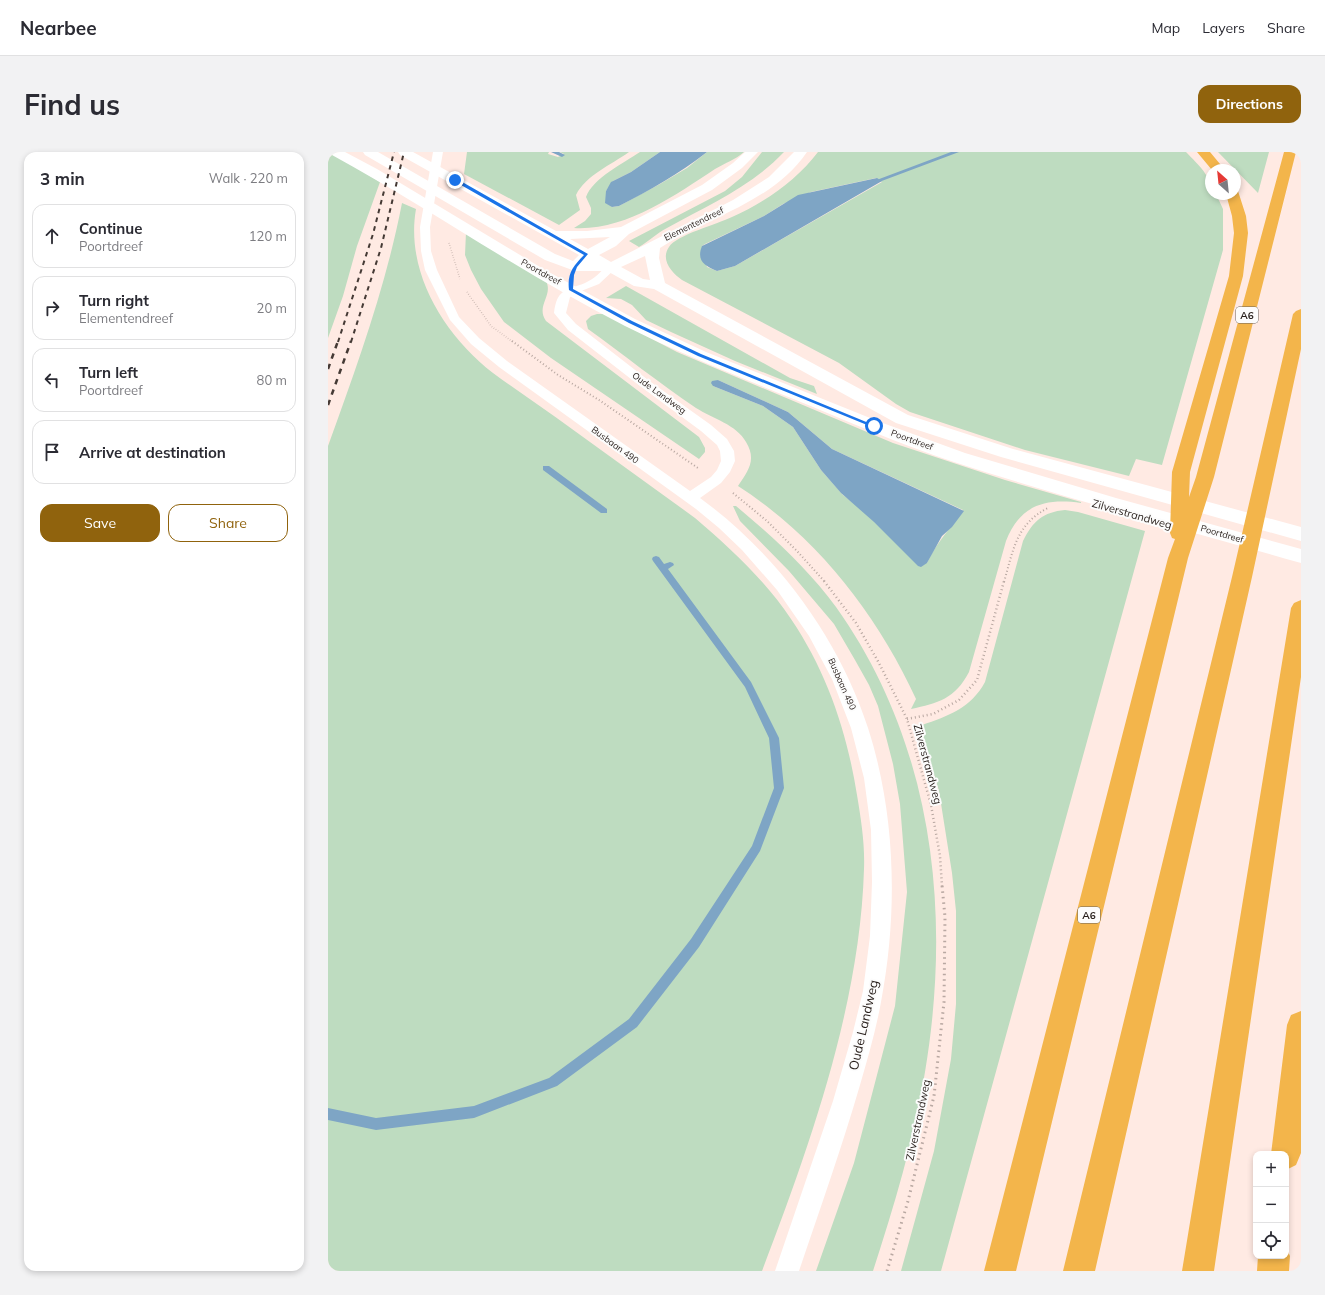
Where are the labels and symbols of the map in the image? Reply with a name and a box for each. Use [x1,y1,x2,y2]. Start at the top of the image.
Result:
north arrow [1205,164,1241,200]
route end [446,171,464,189]
street label: Elementendreef [662,204,726,243]
street label: Poortdreef [519,256,564,287]
road number: A6 [1236,307,1258,323]
street label: Oude Landweg [630,369,688,416]
route start [865,417,883,435]
street label: Busbaan 490 [589,424,641,465]
street label: Poortdreef [890,427,936,453]
street label: Zilverstrandweg [1090,496,1174,532]
street label: Poortdreef [1199,522,1246,545]
street label: Busbaan 490 [826,656,859,712]
street label: Zilverstrandweg [911,722,945,806]
road number: A6 [1078,907,1100,923]
street label: Oude Landweg [845,978,881,1072]
street label: Zilverstrandweg [903,1078,933,1162]

